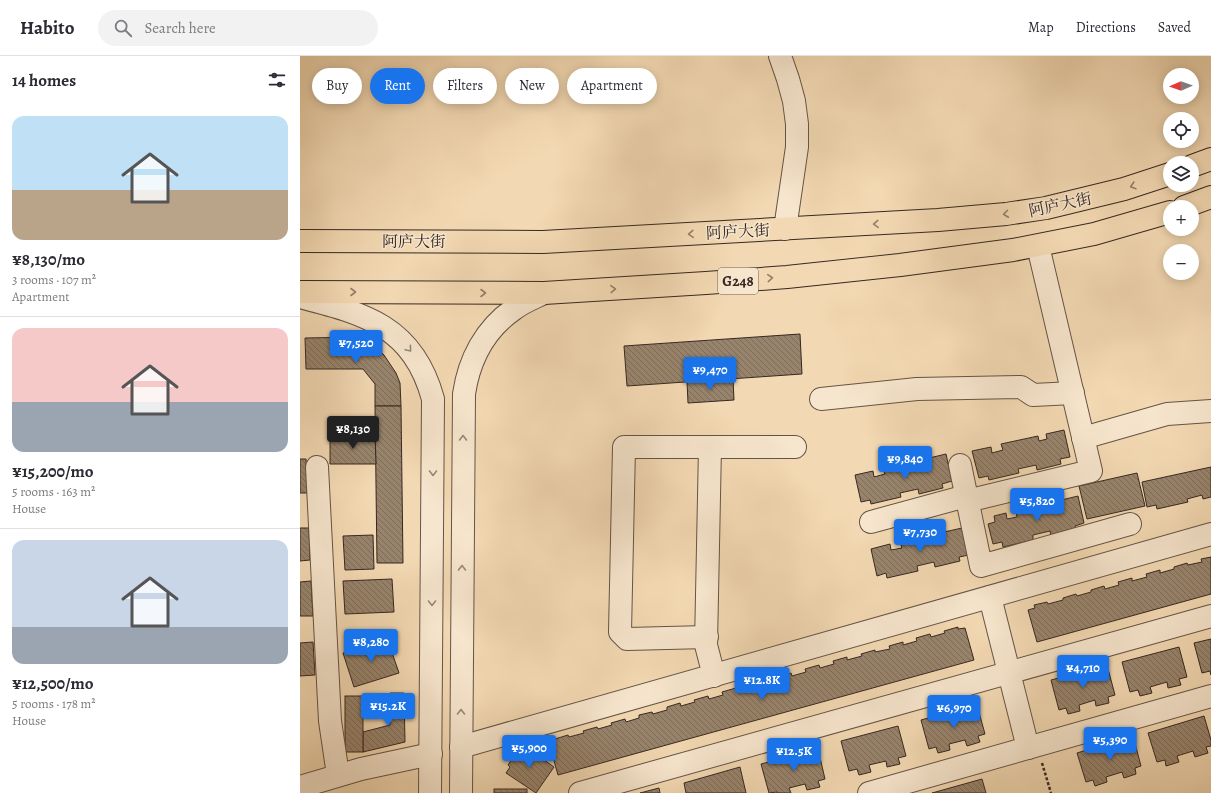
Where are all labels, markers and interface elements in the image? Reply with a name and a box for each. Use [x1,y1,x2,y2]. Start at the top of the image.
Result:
search box [98,10,378,46]
text: Habito [20,15,74,41]
icon: search [112,17,134,39]
text: Search here [144,18,216,38]
text: Map [1028,18,1054,37]
text: Directions [1076,18,1136,37]
text: Saved [1158,18,1191,37]
chip: Buy [312,68,362,104]
chip: Rent [370,68,425,104]
chip: Filters [433,68,497,104]
chip: New [505,68,559,104]
chip: Apartment [567,68,657,104]
north arrow [1163,68,1199,104]
map controls [1163,68,1199,280]
text: 14 homes [12,69,76,92]
icon: filters [266,69,288,91]
button: locate [1163,112,1199,148]
icon: home [114,142,186,214]
button: layers [1163,156,1199,192]
one-way arrow [1130,181,1137,190]
street label: 阿庐大街 [1027,188,1094,222]
button: + [1163,200,1199,236]
one-way arrow [1003,209,1009,218]
street label: 阿庐大街 [706,219,771,245]
one-way arrow [873,219,879,228]
one-way arrow [688,229,694,238]
street label: 阿庐大街 [382,231,446,253]
button: − [1163,244,1199,280]
text: ¥8,130/mo [12,248,85,271]
road number: G248 [718,268,758,294]
text: 3 rooms · 107 m² [12,271,96,288]
one-way arrow [767,274,774,283]
one-way arrow [610,285,616,293]
text: Apartment [12,288,70,305]
one-way arrow [350,288,356,296]
one-way arrow [480,289,486,297]
pin: ¥7,520 [323,330,389,364]
text: ¥7,520 [339,334,373,351]
one-way arrow [404,344,411,352]
icon: home [114,354,186,426]
pin: ¥9,470 [677,357,743,391]
text: ¥9,470 [692,361,728,378]
pin: ¥8,130 [320,416,386,450]
text: ¥8,130 [336,420,370,437]
one-way arrow [459,435,467,441]
pin: ¥9,840 [872,446,938,480]
text: ¥9,840 [887,450,923,467]
text: ¥15,200/mo [12,460,94,483]
one-way arrow [429,470,437,476]
text: 5 rooms · 163 m² [12,483,95,500]
pin: ¥5,820 [1004,488,1070,522]
text: ¥5,820 [1019,492,1055,509]
text: House [12,500,46,517]
pin: ¥7,730 [887,519,953,553]
text: ¥7,730 [903,523,937,540]
one-way arrow [458,565,466,571]
icon: home [114,566,186,638]
one-way arrow [428,600,436,606]
pin: ¥8,280 [338,629,404,663]
text: ¥8,280 [353,633,389,650]
pin: ¥4,710 [1050,655,1116,689]
text: ¥4,710 [1066,659,1100,676]
pin: ¥12.8K [729,667,795,701]
text: ¥12.8K [744,671,780,688]
text: ¥12,500/mo [12,672,94,695]
pin: ¥15.2K [355,693,421,727]
text: 5 rooms · 178 m² [12,695,96,712]
pin: ¥6,970 [921,695,987,729]
text: ¥15.2K [370,697,406,714]
text: ¥6,970 [936,699,972,716]
one-way arrow [457,709,465,715]
text: House [12,712,46,729]
pin: ¥5,390 [1077,727,1143,761]
text: ¥5,390 [1093,731,1127,748]
pin: ¥5,900 [496,735,562,769]
pin: ¥12.5K [761,738,827,772]
text: ¥5,900 [511,739,547,756]
text: ¥12.5K [776,742,812,759]

